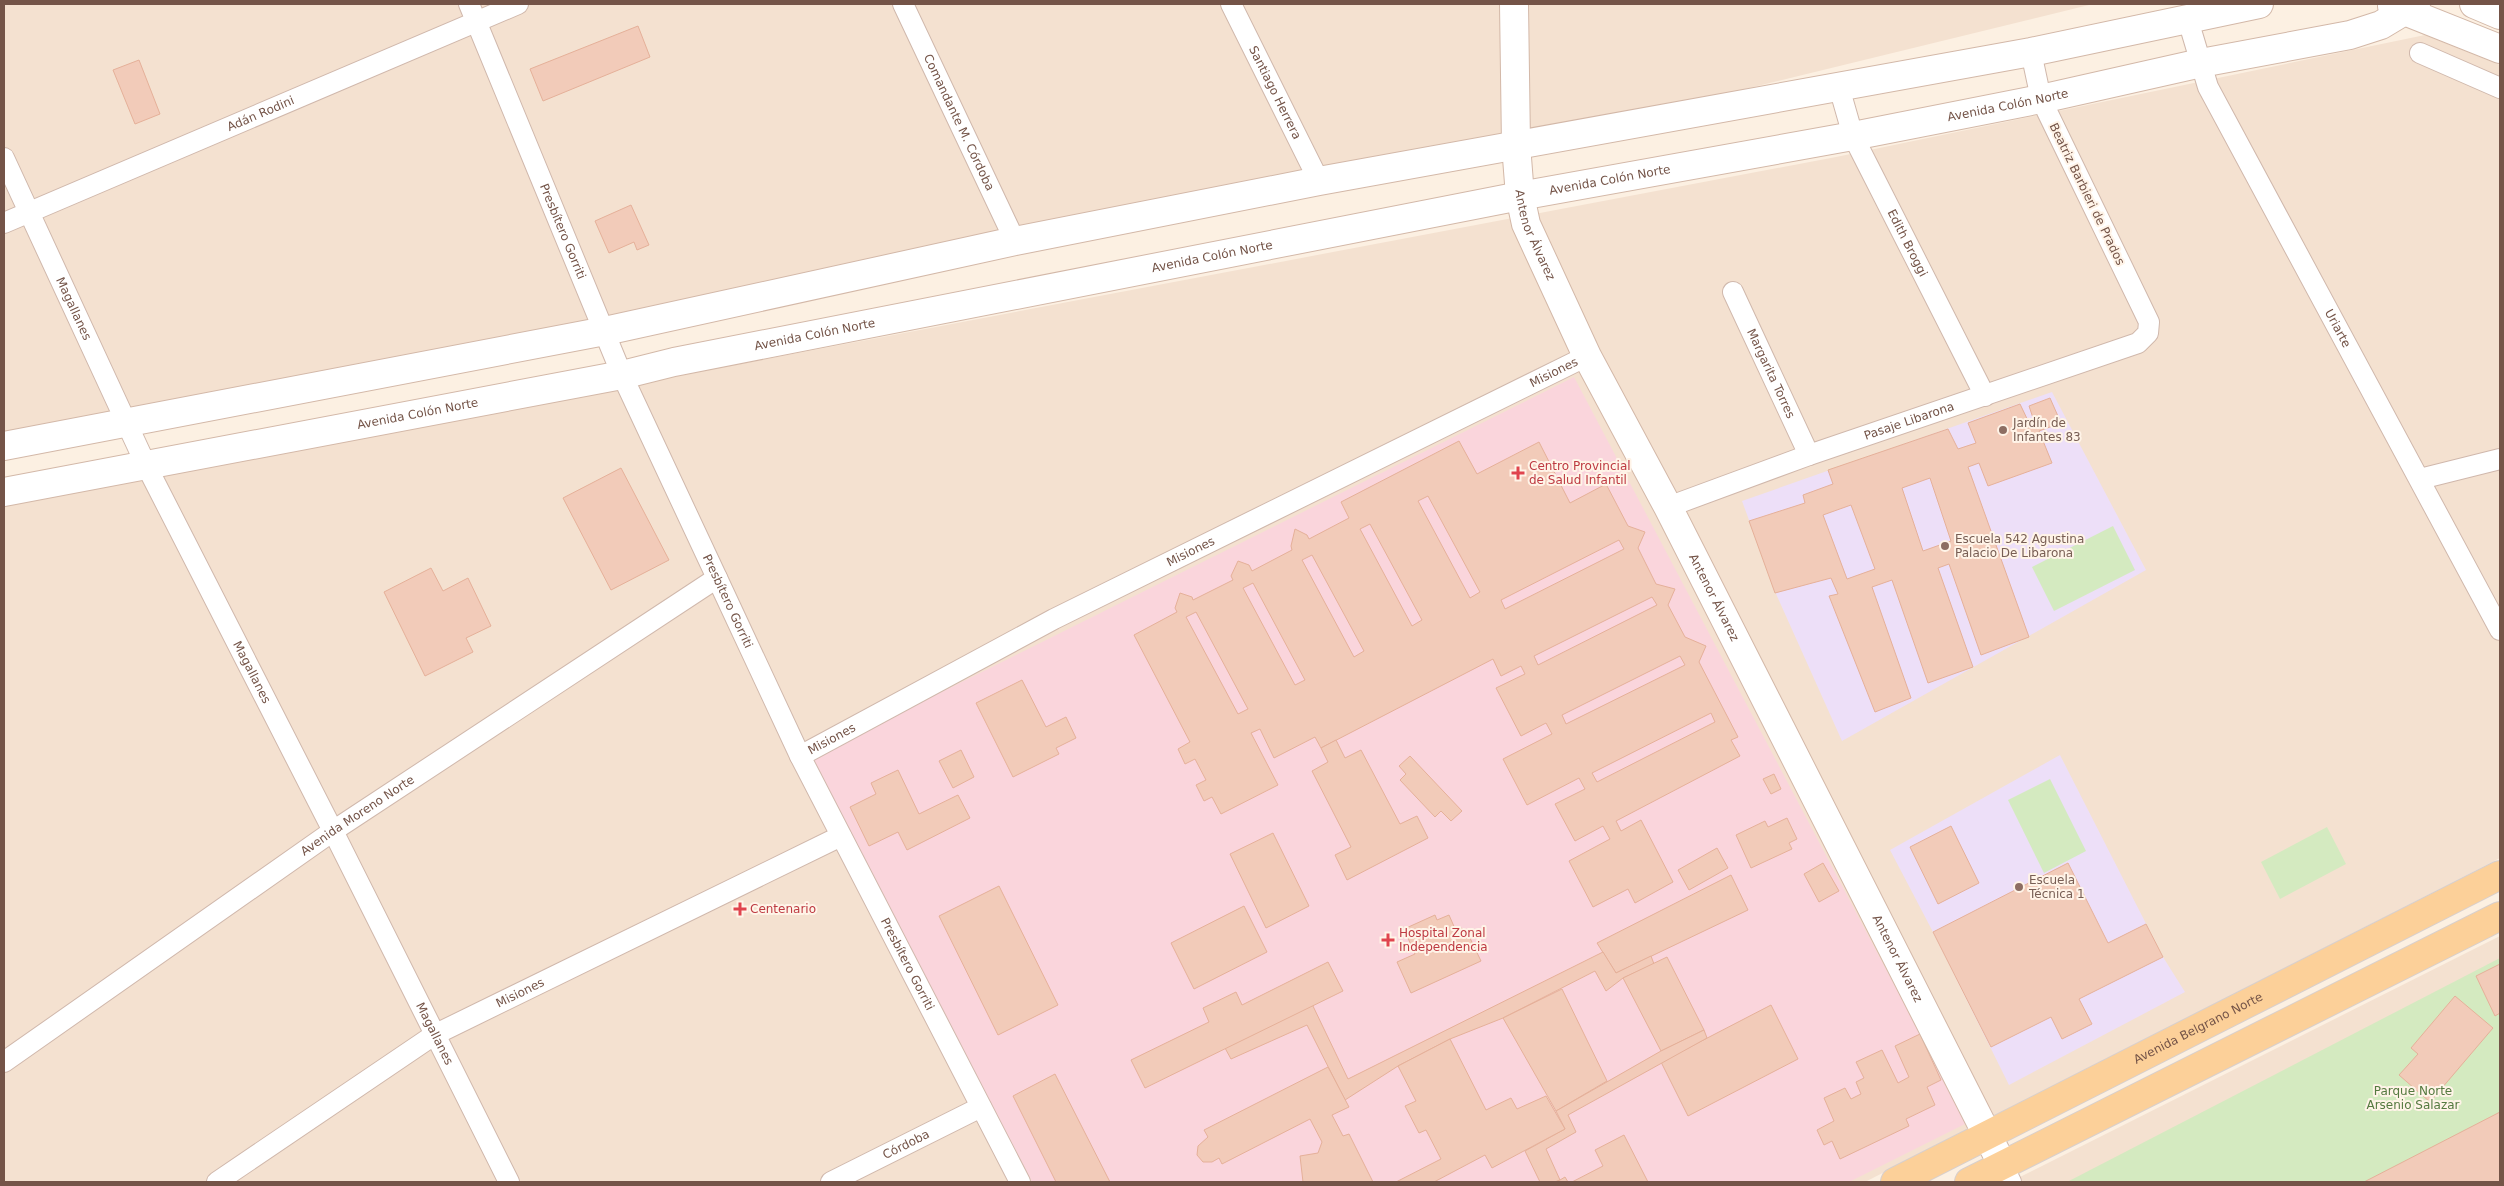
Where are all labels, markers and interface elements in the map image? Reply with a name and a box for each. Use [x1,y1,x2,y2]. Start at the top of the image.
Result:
street label: Santiago Herrera [1246,44,1304,142]
street label: Comandante M. Córdoba [921,52,997,193]
street label: Avenida Colón Norte [1946,86,2070,124]
street label: Adán Rodini [225,93,296,134]
street label: Beatriz Barbieri de Prados [2046,121,2128,267]
street label: Avenida Colón Norte [1548,162,1672,198]
street label: Presbítero Gorriti [537,182,589,281]
street label: Antenor Álvarez [1513,189,1558,283]
street label: Edith Broggi [1884,207,1930,279]
street label: Avenida Colón Norte [1150,238,1274,275]
street label: Magallanes [53,275,94,342]
street label: Uriarte [2322,307,2354,350]
street label: Avenida Colón Norte [753,316,876,353]
street label: Margarita Torres [1744,327,1798,421]
street label: Misiones [1527,355,1580,390]
street label: Avenida Colón Norte [356,395,479,432]
street label: Pasaje Libarona [1862,399,1956,443]
place label: Jardín de Infantes 83 [2012,416,2081,444]
marker: Jardín de Infantes 83 [1997,424,2009,436]
place label: Centro Provincial de Salud Infantil [1529,459,1631,487]
marker: Centro Provincial de Salud Infantil [1511,466,1525,480]
place label: Escuela 542 Agustina Palacio De Libarona [1955,532,2084,560]
street label: Misiones [1164,534,1217,569]
marker: Escuela 542 Agustina Palacio De Libarona [1939,540,1951,552]
street label: Antenor Álvarez [1686,551,1742,643]
street label: Presbítero Gorriti [700,552,756,650]
street label: Magallanes [230,639,274,706]
street label: Misiones [806,720,858,757]
street label: Avenida Moreno Norte [298,772,417,858]
place label: Escuela Técnica 1 [2028,873,2085,901]
marker: Escuela Técnica 1 [2013,881,2025,893]
place label: Centenario [750,902,816,916]
marker: Centenario [734,903,746,915]
street label: Antenor Álvarez [1869,912,1925,1004]
street label: Presbítero Gorriti [878,916,937,1013]
place label: Hospital Zonal Independencia [1399,926,1488,954]
marker: Hospital Zonal Independencia [1381,933,1395,947]
street label: Misiones [494,975,547,1011]
street label: Avenida Belgrano Norte [2131,990,2265,1067]
street label: Magallanes [413,1000,456,1067]
park label: Parque Norte Arsenio Salazar [2366,1084,2460,1112]
street label: Córdoba [880,1127,932,1162]

